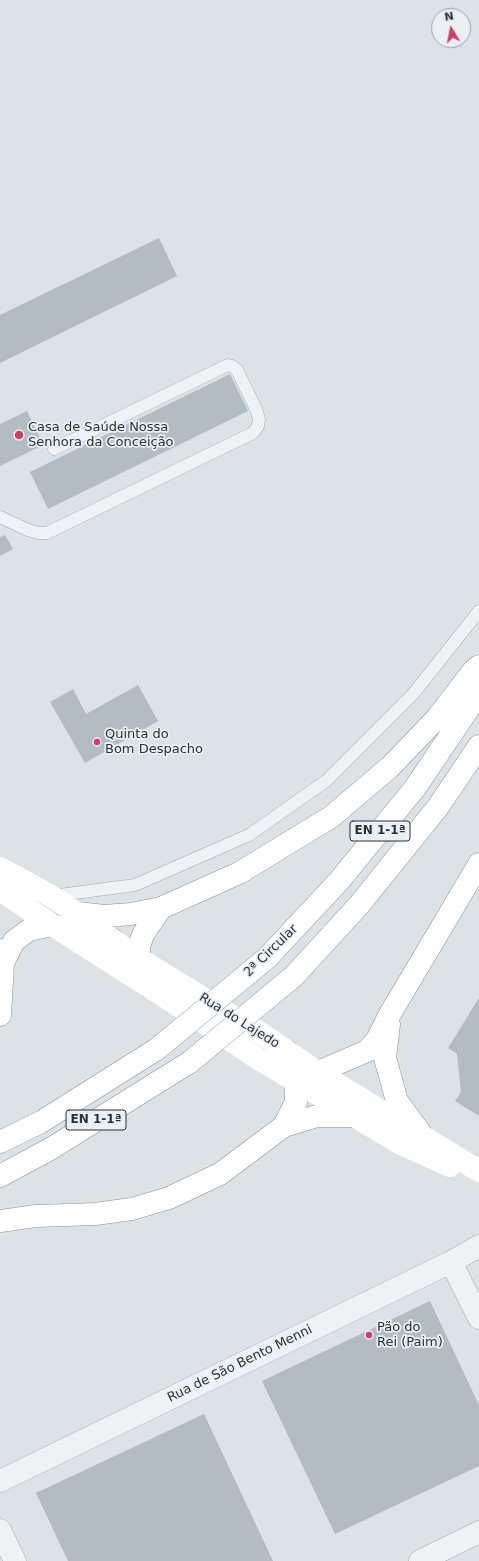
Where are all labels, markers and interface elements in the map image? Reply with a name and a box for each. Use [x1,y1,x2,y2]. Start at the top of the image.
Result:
north arrow [431,8,471,48]
text: N [443,9,455,24]
place label: Casa de Saúde Nossa Senhora da Conceição [28,420,174,451]
marker: Casa de Saúde Nossa Senhora da Conceição [13,429,25,441]
place label: Quinta do Bom Despacho [105,727,203,758]
marker: Quinta do Bom Despacho [92,737,102,747]
road number: EN 1-1ª [350,821,410,841]
street label: 2ª Circular [241,922,301,980]
street label: Rua do Lajedo [196,990,282,1052]
road number: EN 1-1ª [66,1110,126,1130]
place label: Pão do Rei (Paim) [377,1320,443,1351]
street label: Rua de São Bento Menni [165,1322,315,1406]
marker: Pão do Rei (Paim) [364,1330,374,1340]

